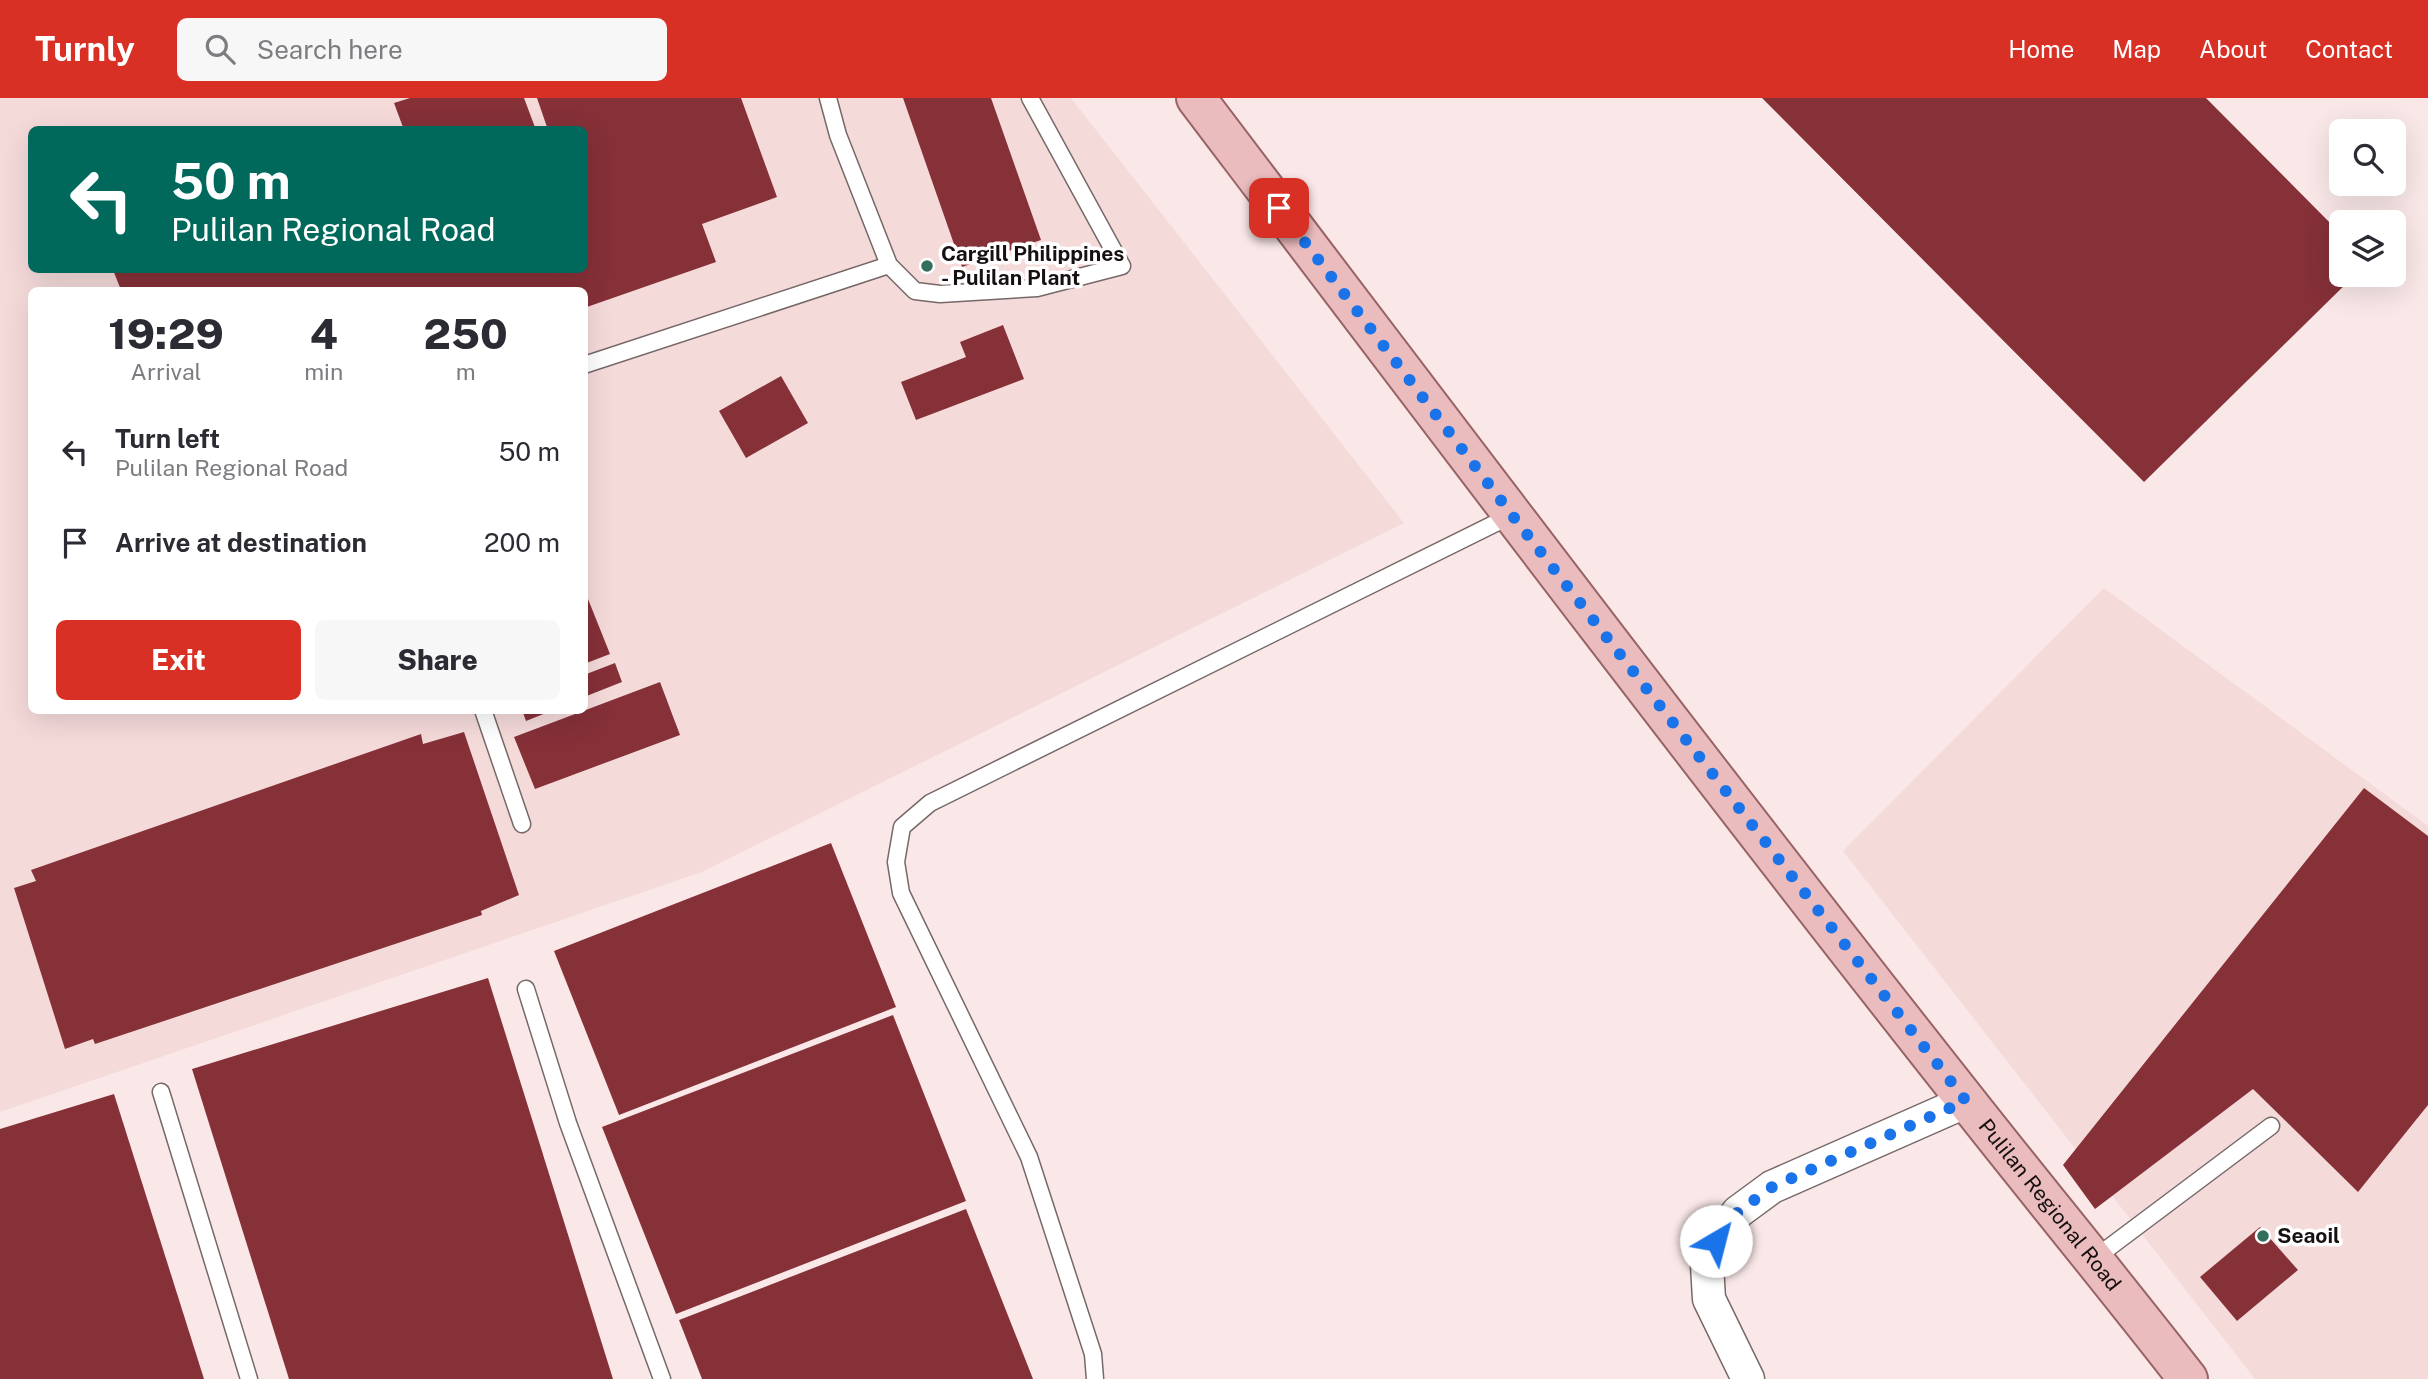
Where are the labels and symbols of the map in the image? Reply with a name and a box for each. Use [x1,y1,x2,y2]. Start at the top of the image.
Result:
pin [1249,178,1309,238]
place label: Cargill Philippines - Pulilan Plant [941,241,1124,290]
marker: Cargill Philippines - Pulilan Plant [919,258,935,274]
street label: Pulilan Regional Road [1974,1114,2127,1296]
position arrow [1679,1204,1753,1278]
place label: Seaoil [2277,1223,2340,1248]
marker: Seaoil [2255,1228,2271,1244]

